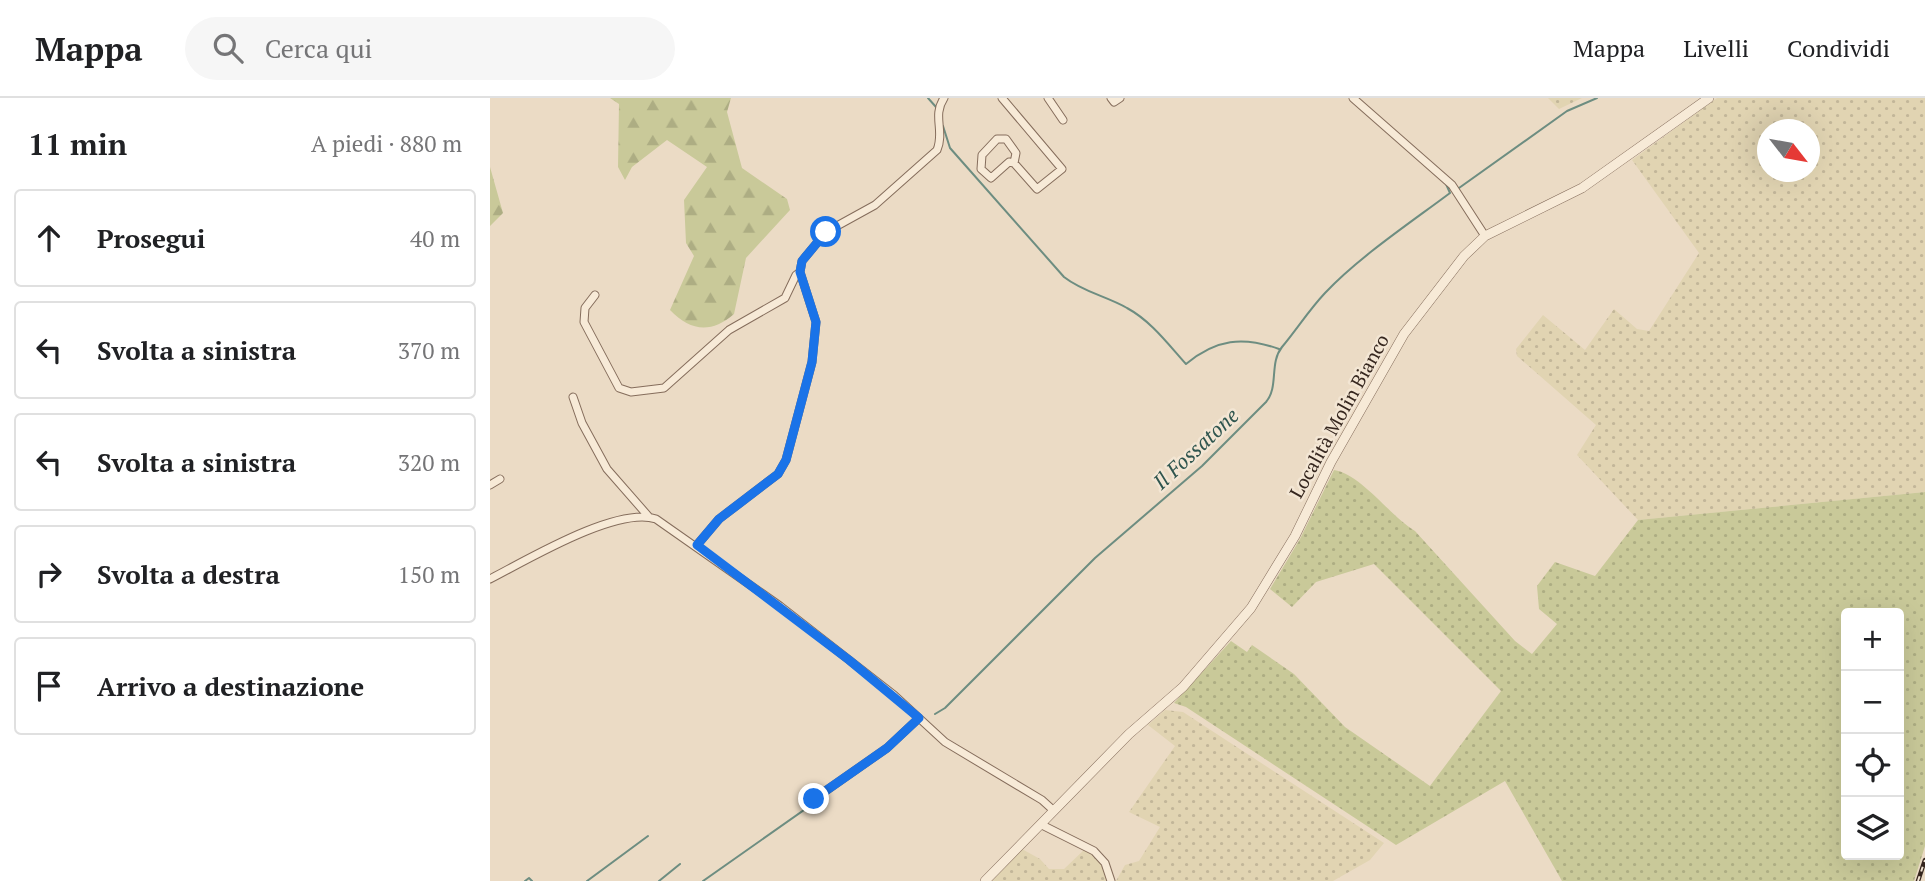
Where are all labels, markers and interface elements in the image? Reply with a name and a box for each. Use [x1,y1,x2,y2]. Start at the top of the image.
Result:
search box [185,17,675,80]
text: Mappa [35,27,143,70]
icon: search [209,29,247,67]
text: Cerca qui [265,31,372,65]
text: Mappa [1573,32,1645,64]
text: Livelli [1683,32,1749,64]
text: Condividi [1787,32,1890,64]
north arrow [1757,119,1820,182]
text: 11 min [28,124,127,164]
text: A piedi · 880 m [311,128,462,159]
route start [810,216,841,247]
icon: ahead [30,219,68,257]
text: Prosegui [97,221,205,255]
text: 40 m [410,223,460,254]
street label: Località Molin Bianco [1283,329,1394,502]
icon: left [30,331,68,369]
text: Svolta a sinistra [97,333,296,367]
text: 370 m [398,335,460,366]
water label: Il Fossatone [1146,401,1245,496]
icon: left [30,443,68,481]
text: Svolta a sinistra [97,445,296,479]
text: 320 m [398,447,460,478]
icon: right [30,555,68,593]
text: Svolta a destra [97,557,280,591]
text: 150 m [398,559,460,590]
map controls [1841,608,1904,860]
button: + [1841,608,1904,671]
icon: arrive [30,667,68,705]
text: Arrivo a destinazione [97,669,364,703]
button: − [1841,671,1904,734]
button: locate [1841,734,1904,797]
route end [798,783,829,814]
button: layers [1841,797,1904,860]

